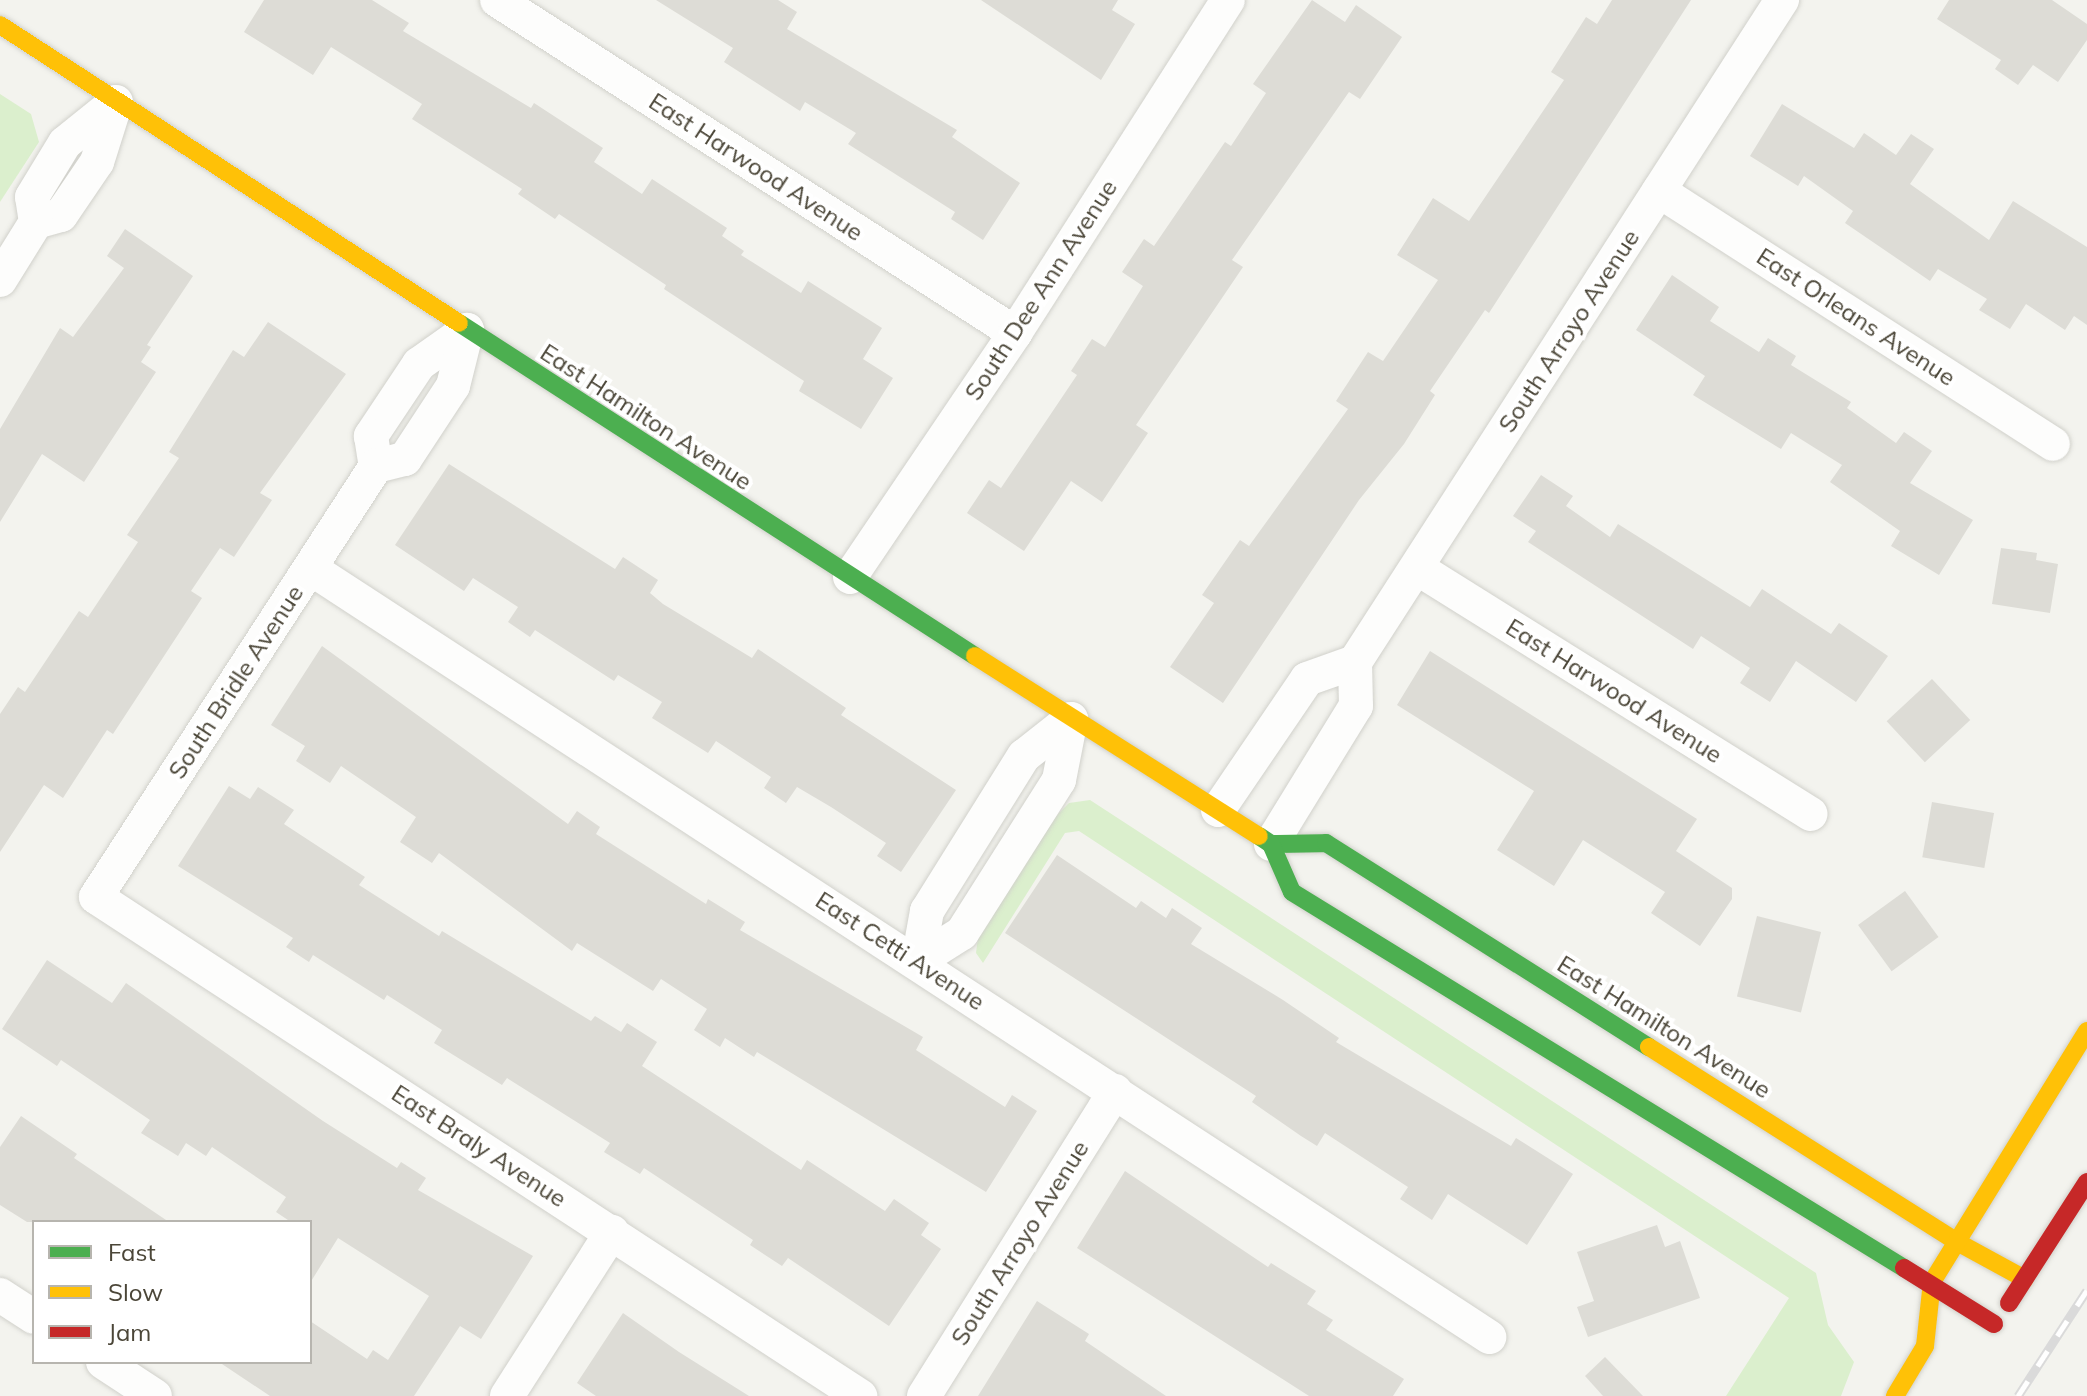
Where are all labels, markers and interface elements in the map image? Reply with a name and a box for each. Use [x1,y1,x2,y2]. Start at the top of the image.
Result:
street label: East Harwood Avenue [644,87,868,247]
street label: South Dee Ann Avenue [959,174,1123,406]
street label: South Arroyo Avenue [1493,224,1645,438]
street label: East Orleans Avenue [1751,242,1961,392]
street label: East Hamilton Avenue [535,338,757,496]
street label: South Bridle Avenue [163,580,309,784]
street label: East Harwood Avenue [1501,613,1727,769]
street label: East Cetti Avenue [810,886,990,1016]
street label: East Hamilton Avenue [1552,950,1776,1104]
street label: East Braly Avenue [386,1079,572,1213]
street label: South Arroyo Avenue [945,1135,1095,1351]
legend [32,1220,312,1364]
text: Fast [108,1237,156,1267]
text: Slow [108,1277,163,1307]
text: Jam [108,1317,151,1347]

